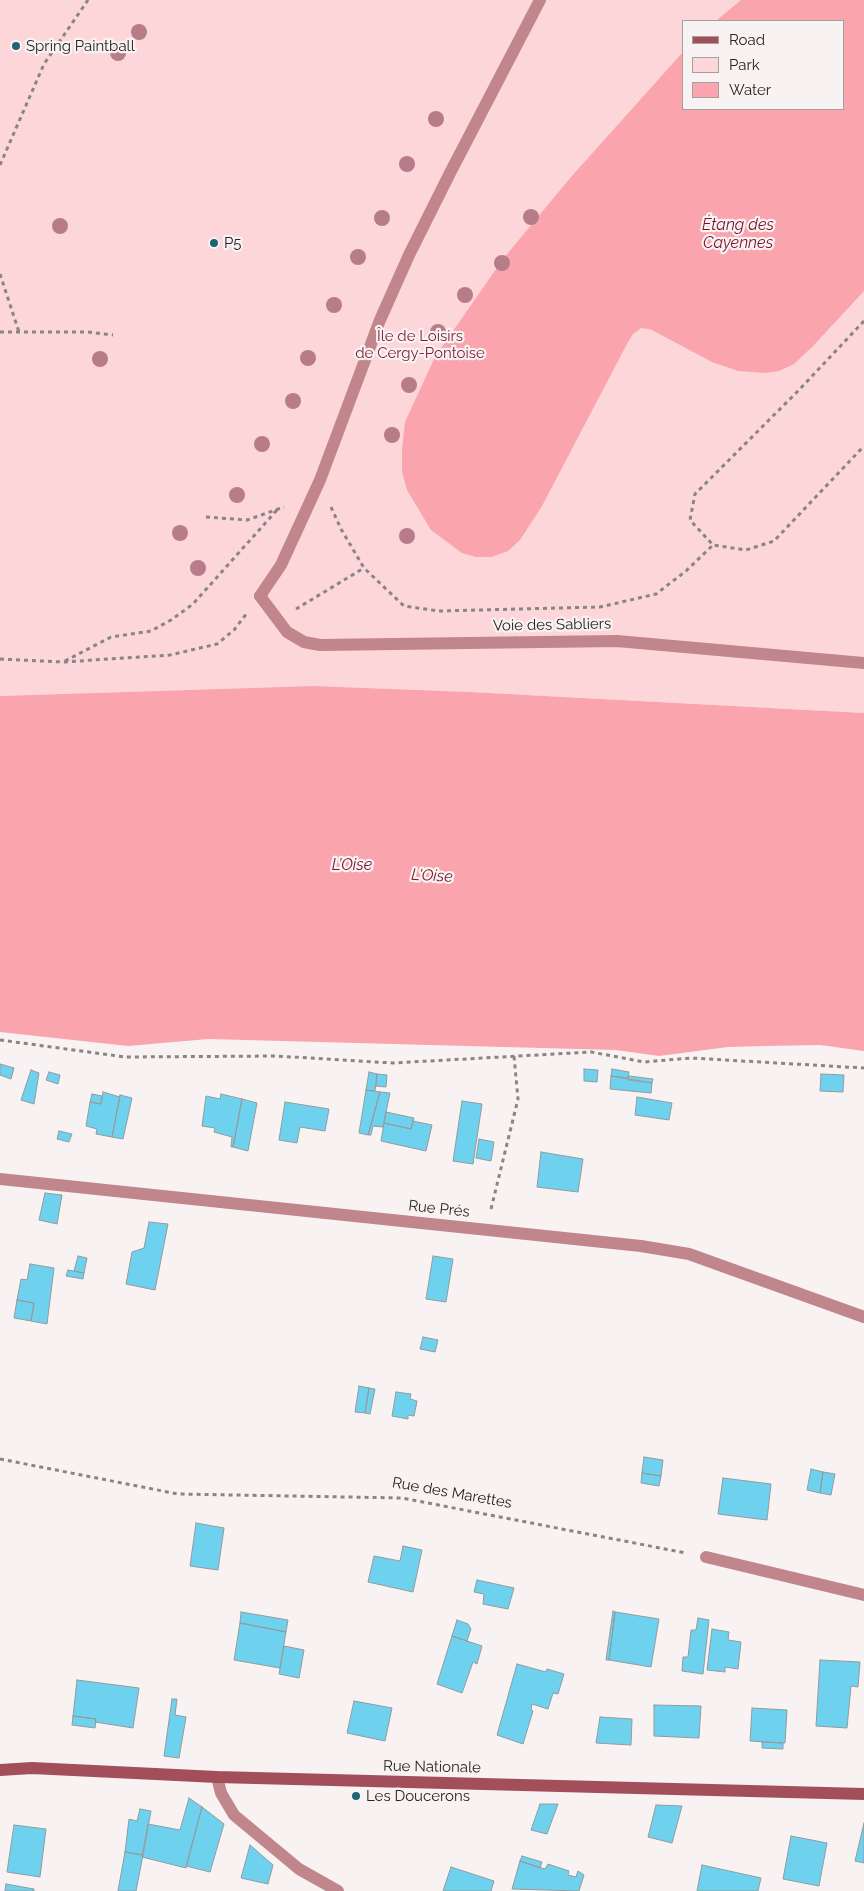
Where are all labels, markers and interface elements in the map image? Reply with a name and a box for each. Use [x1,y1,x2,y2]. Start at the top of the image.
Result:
legend [682,20,844,110]
text: Road [729,31,765,49]
place label: Spring Paintball [26,37,135,55]
marker: Spring Paintball [10,40,22,52]
text: Park [729,56,760,74]
text: Water [729,81,771,99]
water label: Étang des Cayennes [702,215,774,253]
place label: P5 [224,234,242,252]
marker: P5 [208,237,220,249]
park label: Île de Loisirs de Cergy-Pontoise [355,327,485,362]
street label: Voie des Sabliers [493,615,611,635]
water label: L’Oise [332,855,372,875]
water label: L'Oise [411,865,453,887]
street label: Rue Prés [407,1197,471,1221]
street label: Rue des Marettes [391,1474,513,1512]
street label: Rue Nationale [383,1757,481,1777]
place label: Les Doucerons [366,1787,470,1805]
marker: Les Doucerons [350,1790,362,1802]

